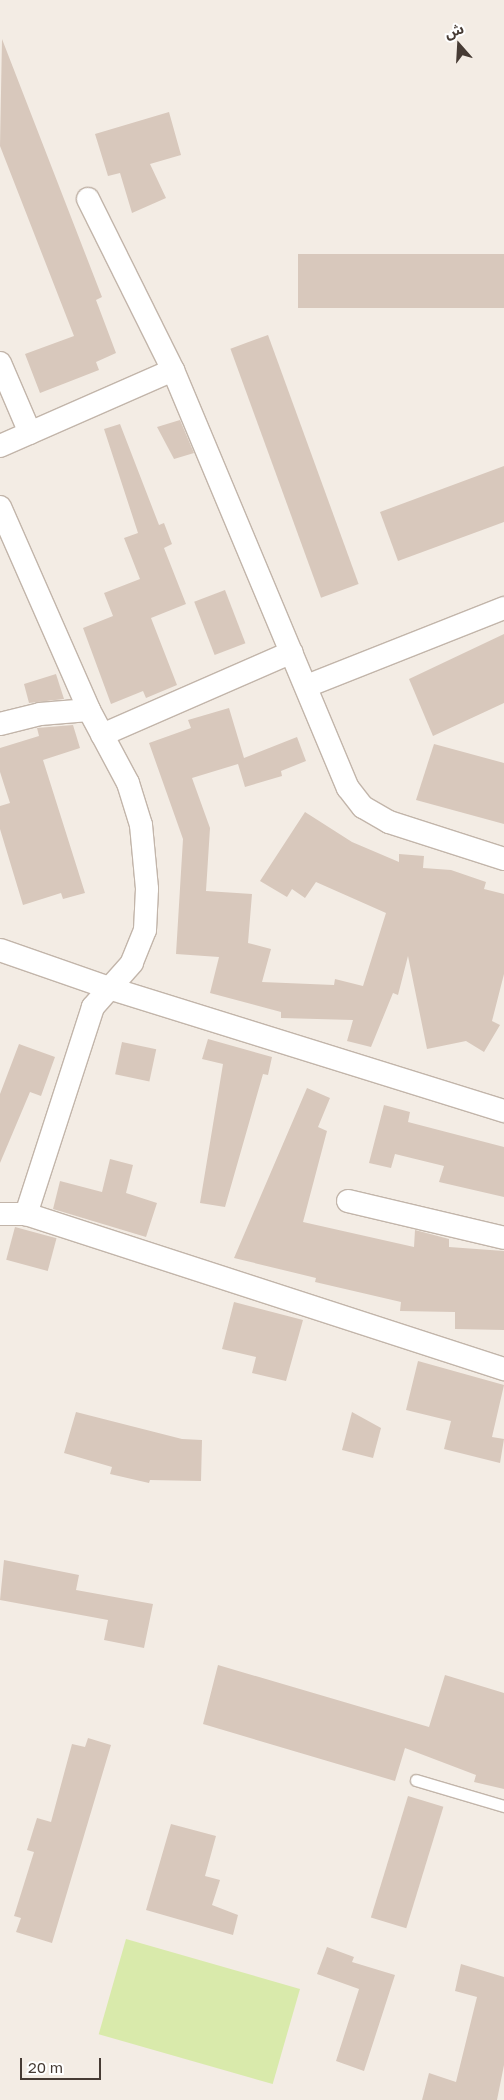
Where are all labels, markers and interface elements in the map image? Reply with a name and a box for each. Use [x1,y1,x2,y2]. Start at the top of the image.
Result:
text: ش [442,19,466,42]
north arrow [434,20,484,70]
scale bar [22,2048,104,2080]
text: 20 m [28,2058,63,2076]

